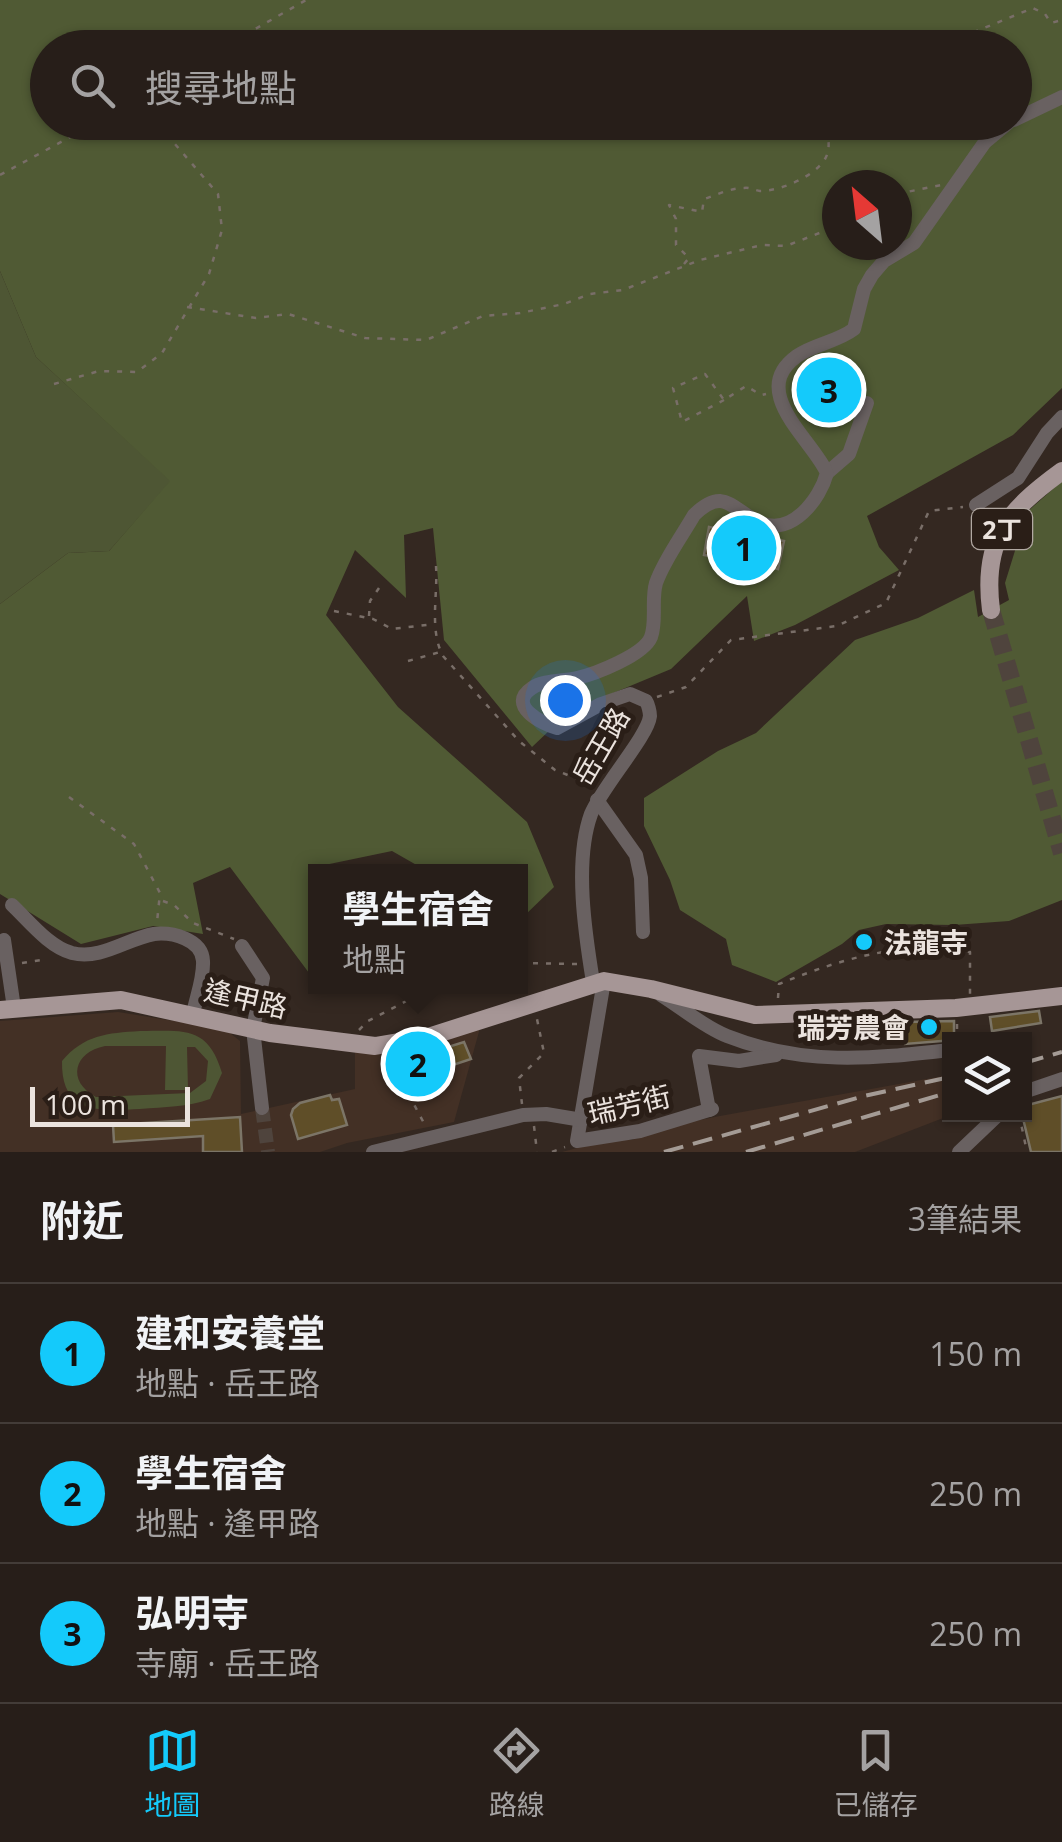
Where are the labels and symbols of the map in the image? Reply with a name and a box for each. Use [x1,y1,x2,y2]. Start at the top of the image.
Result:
north arrow [822,170,912,260]
pin: 3 [796,352,862,428]
road number: 2丁 [972,509,1032,549]
pin: 1 [712,510,776,586]
your location [540,675,591,726]
street label: 岳王路 [563,700,637,792]
place label: 法龍寺 [884,923,968,961]
marker: 法龍寺 [853,931,875,953]
street label: 逢甲路 [201,970,291,1026]
place label: 瑞芳農會 [797,1008,909,1046]
marker: 瑞芳農會 [918,1016,940,1038]
pin: 2 [386,1026,450,1102]
street label: 瑞芳街 [584,1076,674,1132]
scale bar [30,1082,190,1126]

